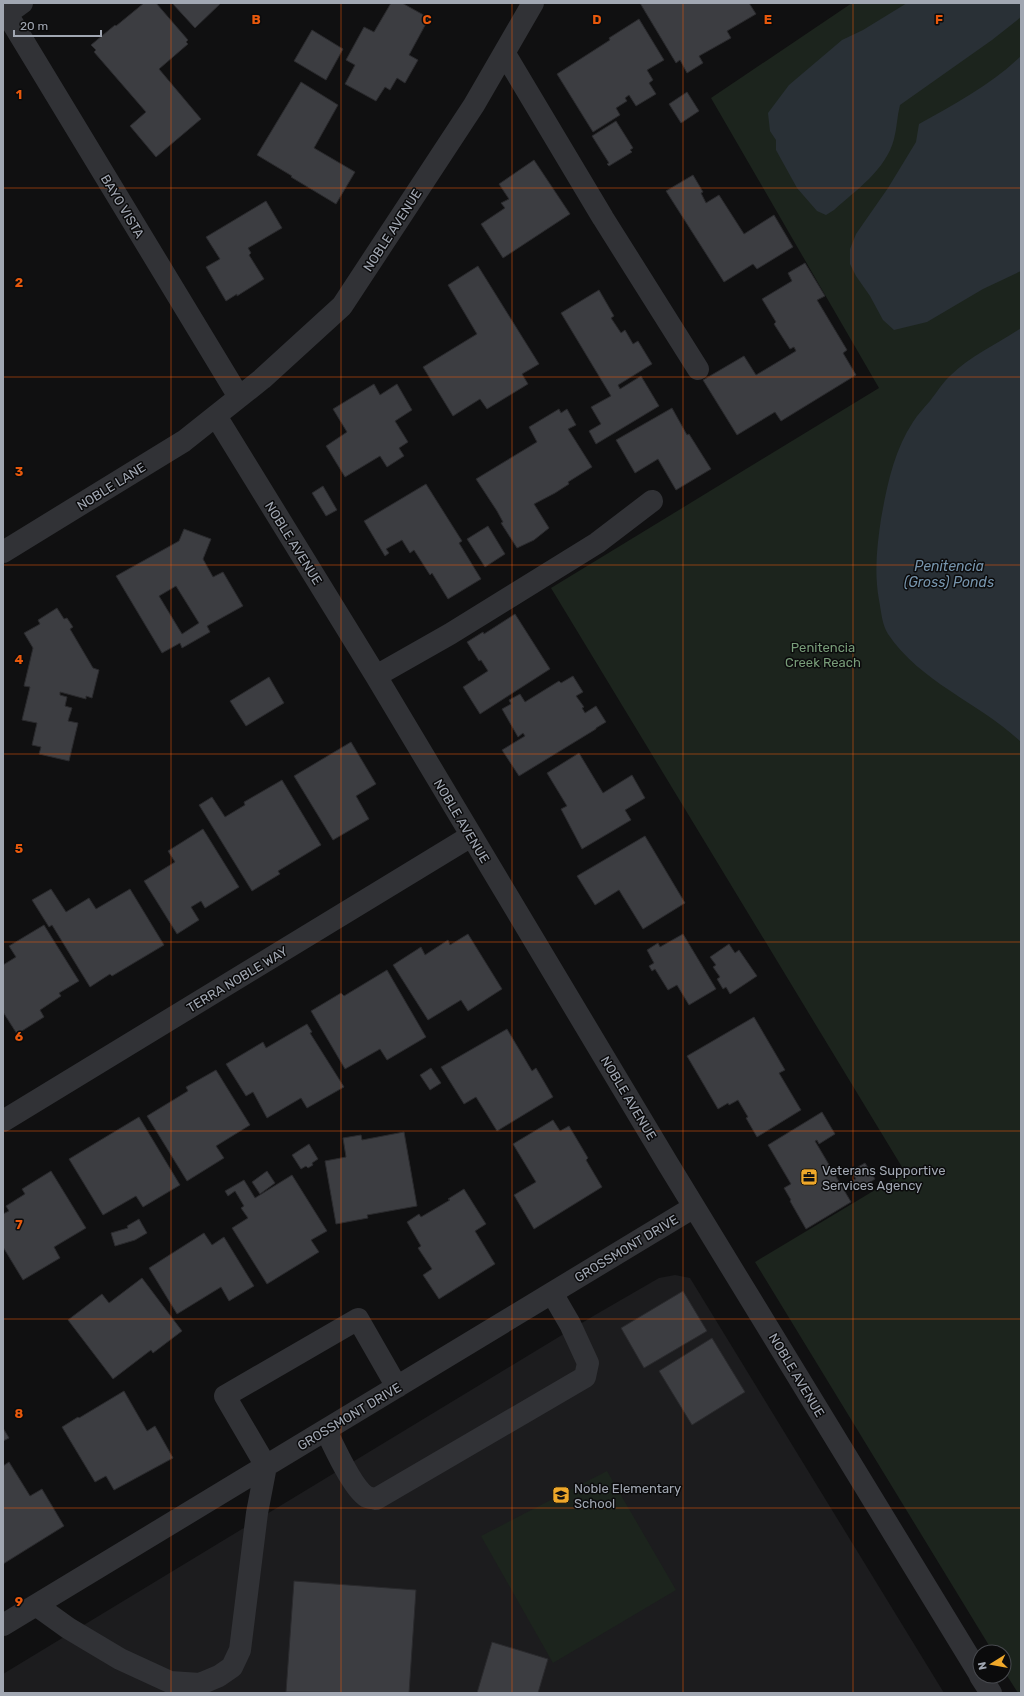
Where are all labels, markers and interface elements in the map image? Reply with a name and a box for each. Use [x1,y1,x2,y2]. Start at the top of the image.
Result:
scale bar [14,12,101,38]
text: B [251,12,261,27]
text: C [422,12,432,27]
text: D [592,12,602,27]
text: E [764,12,772,27]
text: F [935,12,943,27]
text: 20 m [20,19,48,33]
text: 1 [16,87,22,102]
street label: BAYO VISTA [98,172,148,241]
street label: NOBLE AVENUE [360,186,425,274]
text: 2 [15,275,23,290]
street label: NOBLE LANE [74,459,148,513]
text: 3 [15,464,24,479]
street label: NOBLE AVENUE [262,499,325,588]
water label: Penitencia (Gross) Ponds [904,558,994,591]
park label: Penitencia Creek Reach [785,640,861,670]
text: 4 [15,652,24,667]
street label: NOBLE AVENUE [431,777,493,866]
text: 5 [15,841,23,856]
street label: TERRA NOBLE WAY [184,943,291,1015]
text: 6 [15,1029,24,1044]
street label: NOBLE AVENUE [598,1054,660,1143]
place label: Veterans Supportive Services Agency [822,1163,945,1194]
office icon: Veterans Supportive Services Agency [799,1167,819,1187]
street label: GROSSMONT DRIVE [572,1211,681,1285]
text: 7 [15,1217,23,1232]
street label: NOBLE AVENUE [766,1331,828,1420]
street label: GROSSMONT DRIVE [295,1379,404,1453]
text: 8 [15,1406,24,1421]
place label: Noble Elementary School [574,1481,681,1511]
school or university icon: Noble Elementary School [551,1485,571,1505]
text: 9 [15,1594,23,1609]
north arrow [972,1644,1012,1684]
text: N [976,1661,990,1671]

